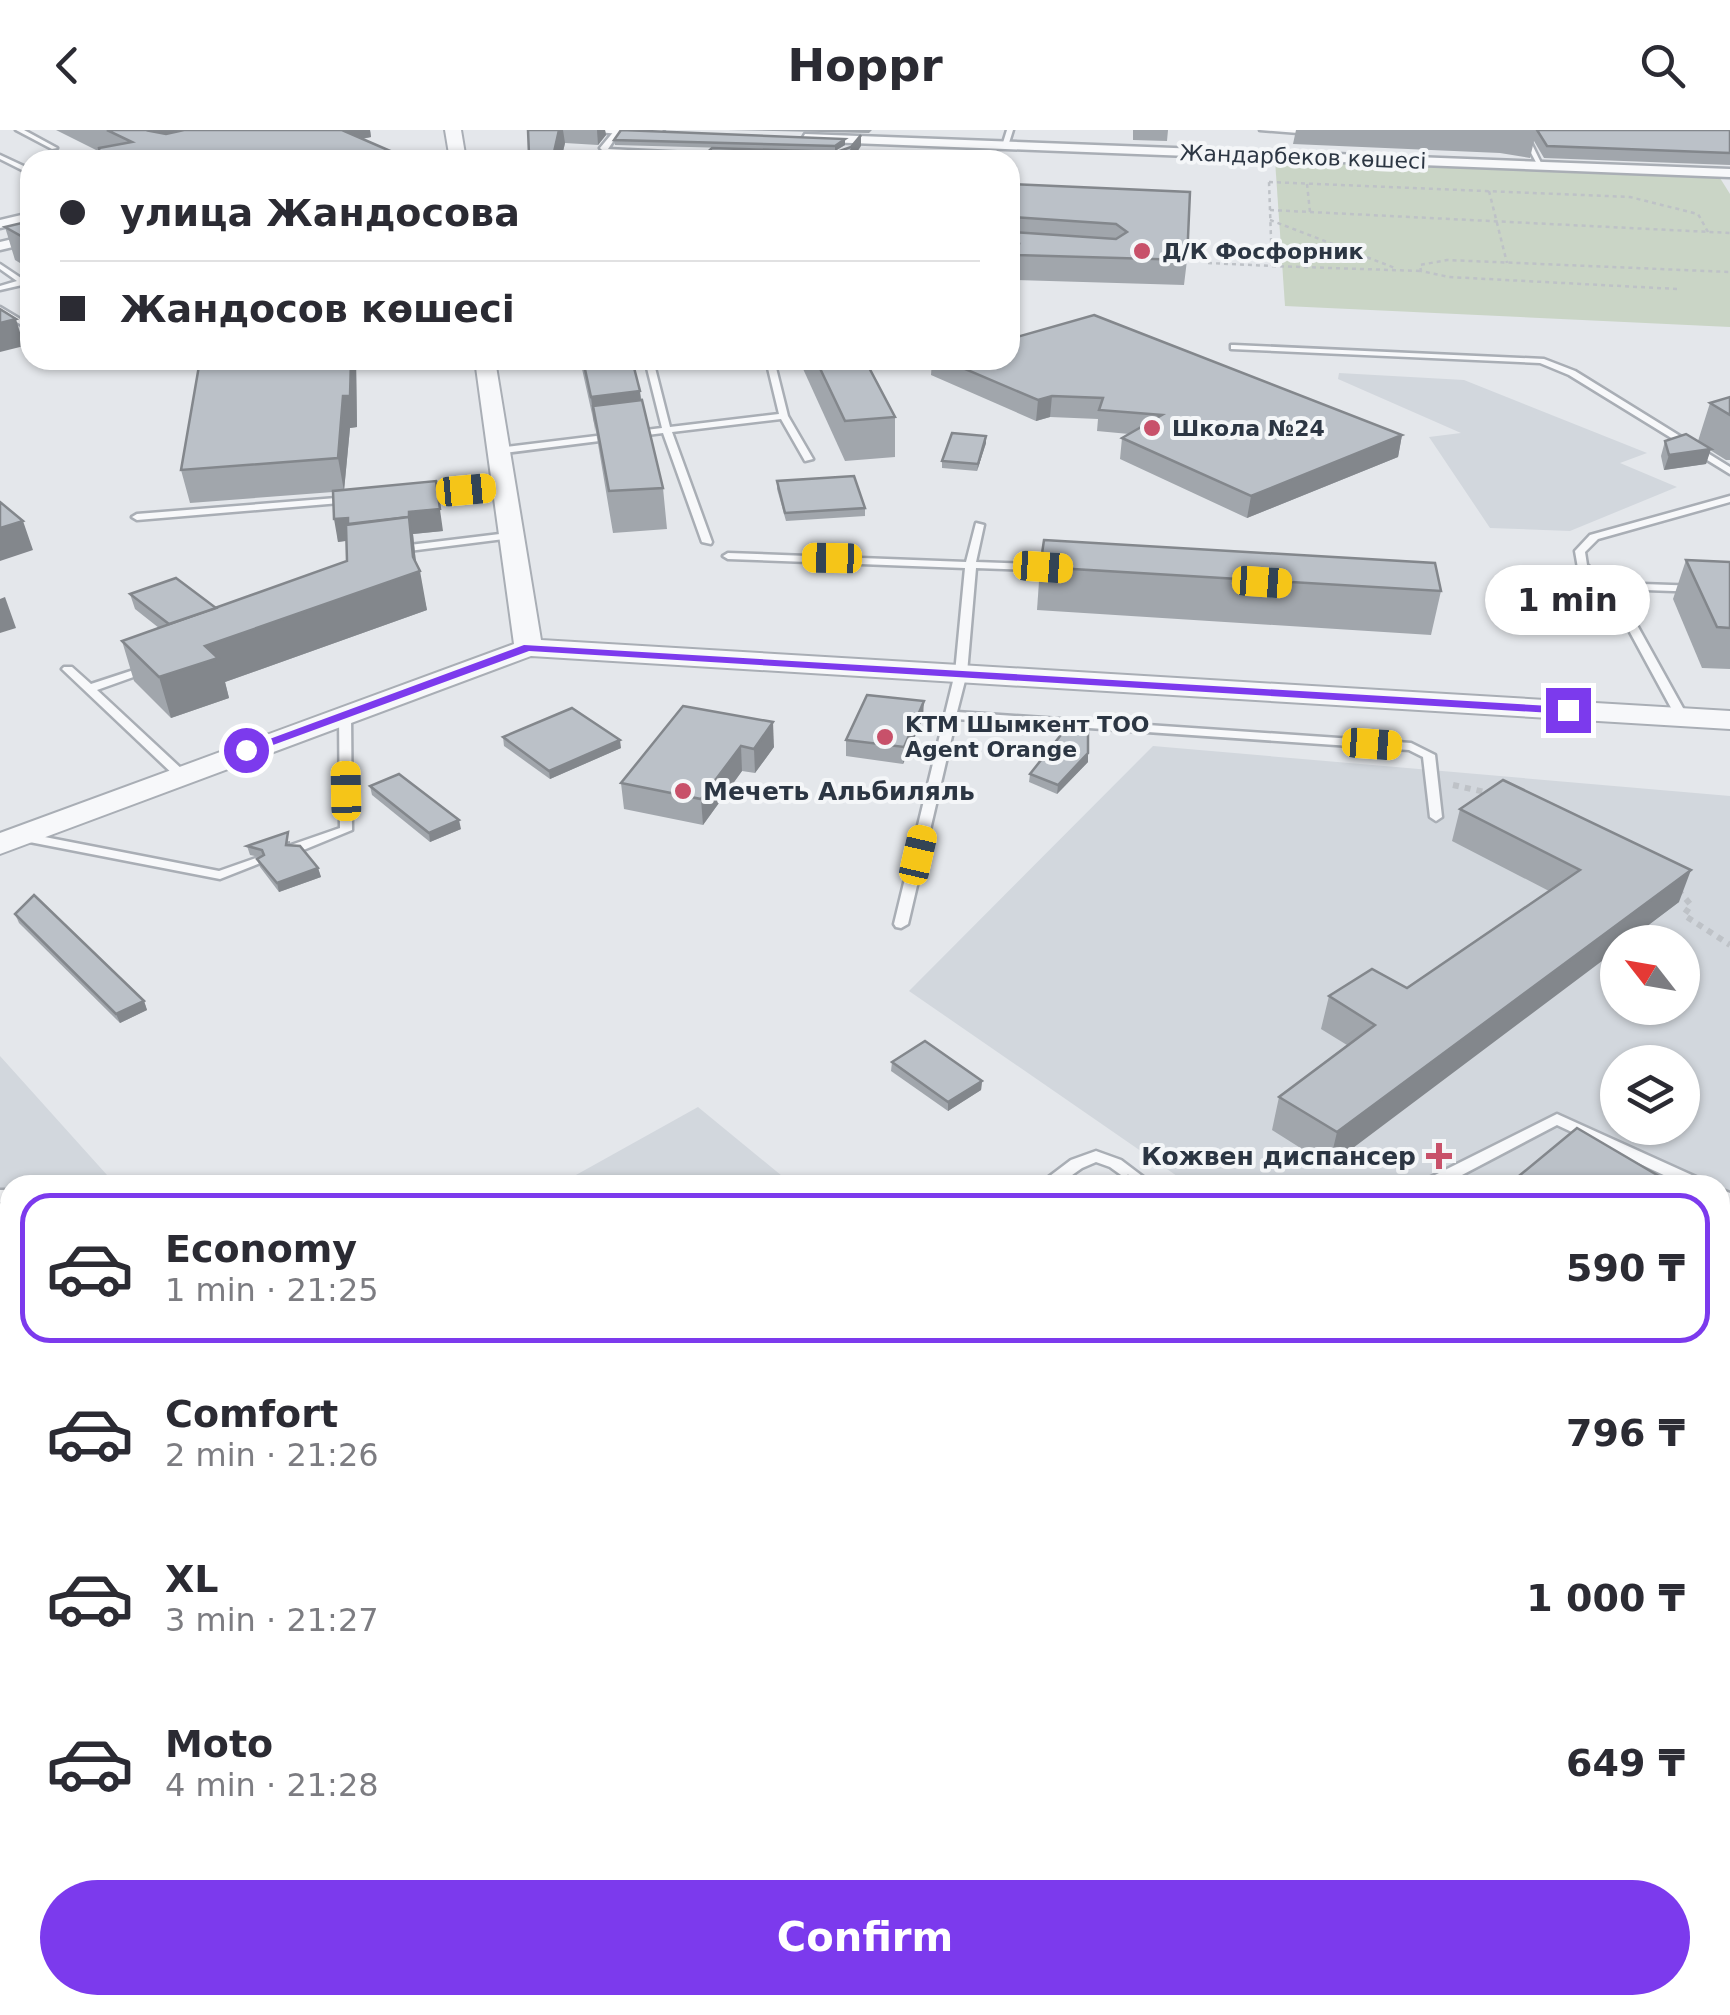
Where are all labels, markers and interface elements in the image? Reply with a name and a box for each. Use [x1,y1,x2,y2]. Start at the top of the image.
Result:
icon: back [40,38,95,93]
icon: search [1635,38,1690,93]
text: Hoppr [787,39,943,92]
street label: Жандарбеков көшесі [1179,140,1427,174]
text: улица Жандосова [120,191,520,235]
place label: Д/К Фосфорник [1162,239,1364,264]
marker: Д/К Фосфорник [1131,240,1153,262]
text: Жандосов көшесі [120,287,515,331]
place label: Школа №24 [1172,416,1325,441]
marker: Школа №24 [1141,417,1163,439]
car [435,472,497,508]
car [802,542,862,574]
car [1012,550,1074,584]
car [1231,565,1293,599]
callout: 1 min [1486,565,1650,635]
text: 1 min [1517,581,1618,619]
route end [1546,688,1591,733]
place label: KTM Шымкент ТОО Agent Orange [905,712,1150,762]
marker: KTM Шымкент ТОО Agent Orange [874,726,896,748]
car [1341,727,1403,761]
route start [224,728,269,773]
car [330,761,362,821]
place label: Мечеть Альбиляль [703,777,975,806]
marker: Мечеть Альбиляль [672,780,694,802]
car [897,822,939,888]
north arrow [1600,925,1700,1025]
map controls [1600,925,1700,1145]
button: layers [1600,1045,1700,1145]
place label: Кожвен диспансер [1141,1142,1416,1171]
marker: Кожвен диспансер [1426,1143,1452,1169]
icon: car [45,1223,135,1313]
text: Economy [165,1227,357,1271]
text: 590 ₸ [1566,1246,1685,1290]
text: 1 min · 21:25 [165,1271,379,1309]
icon: car [45,1388,135,1478]
text: Comfort [165,1392,338,1436]
text: 796 ₸ [1566,1411,1685,1455]
text: 2 min · 21:26 [165,1436,379,1474]
icon: car [45,1553,135,1643]
text: XL [165,1557,219,1601]
text: 1 000 ₸ [1526,1576,1685,1620]
text: 3 min · 21:27 [165,1601,379,1639]
icon: car [45,1718,135,1808]
text: Moto [165,1722,273,1766]
text: 649 ₸ [1566,1741,1685,1785]
text: 4 min · 21:28 [165,1766,379,1804]
button: Confirm [40,1880,1690,1995]

